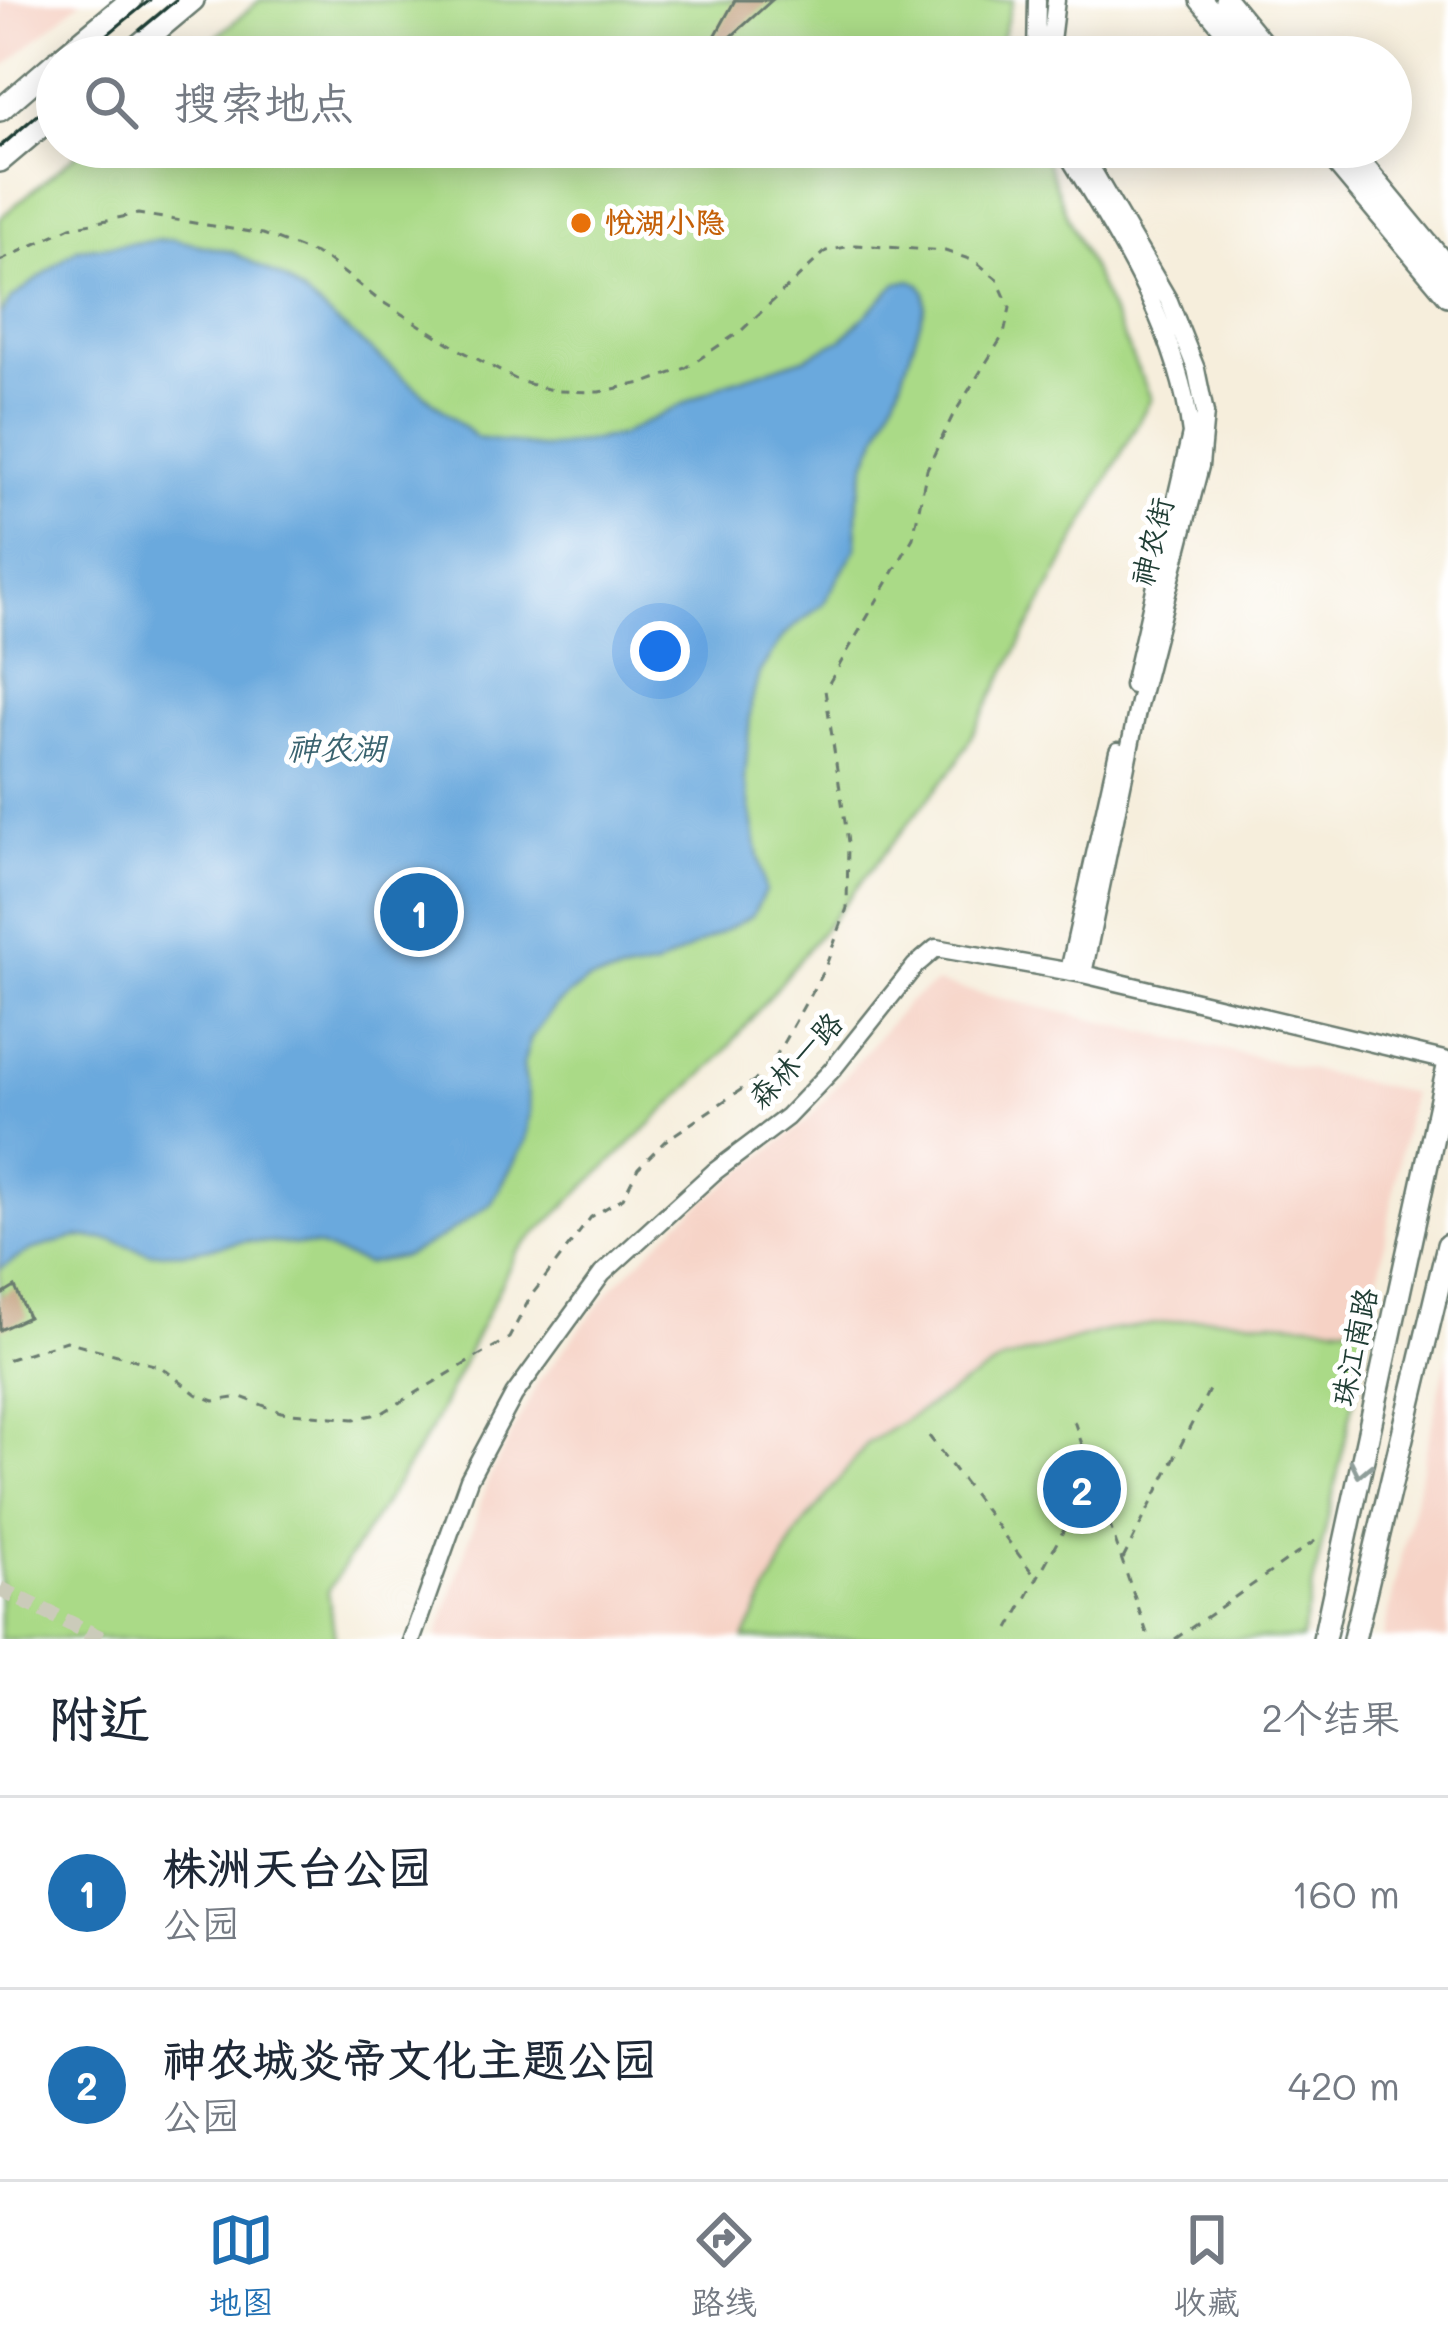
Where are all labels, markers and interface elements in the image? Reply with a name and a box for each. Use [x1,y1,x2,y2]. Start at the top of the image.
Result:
search box [36,36,1412,168]
icon: search [78,69,144,135]
text: 搜索地点 [174,72,354,130]
place label: 悦湖小隐 [605,201,725,241]
marker: 悦湖小隐 [568,210,594,236]
street label: 神农街 [1121,493,1181,590]
your location [630,621,690,681]
water label: 神农湖 [287,725,389,768]
pin: 1 [380,867,458,957]
street label: 森林一路 [738,1003,851,1117]
street label: 珠江南路 [1321,1284,1385,1409]
pin: 2 [1043,1444,1121,1534]
one-way arrow [1348,1458,1374,1478]
text: 附近 [48,1683,150,1750]
text: 2个结果 [1261,1691,1400,1742]
text: 株洲天台公园 [162,1837,432,1895]
text: 1 [78,1867,96,1918]
text: 160 m [1291,1867,1400,1918]
text: 公园 [162,1897,240,1948]
text: 神农城炎帝文化主题公园 [162,2029,657,2087]
text: 2 [76,2059,98,2110]
text: 420 m [1288,2059,1400,2110]
text: 公园 [162,2089,240,2140]
tab: 地图 [208,2207,274,2323]
tab: 路线 [691,2207,757,2323]
tab: 收藏 [1174,2207,1240,2323]

